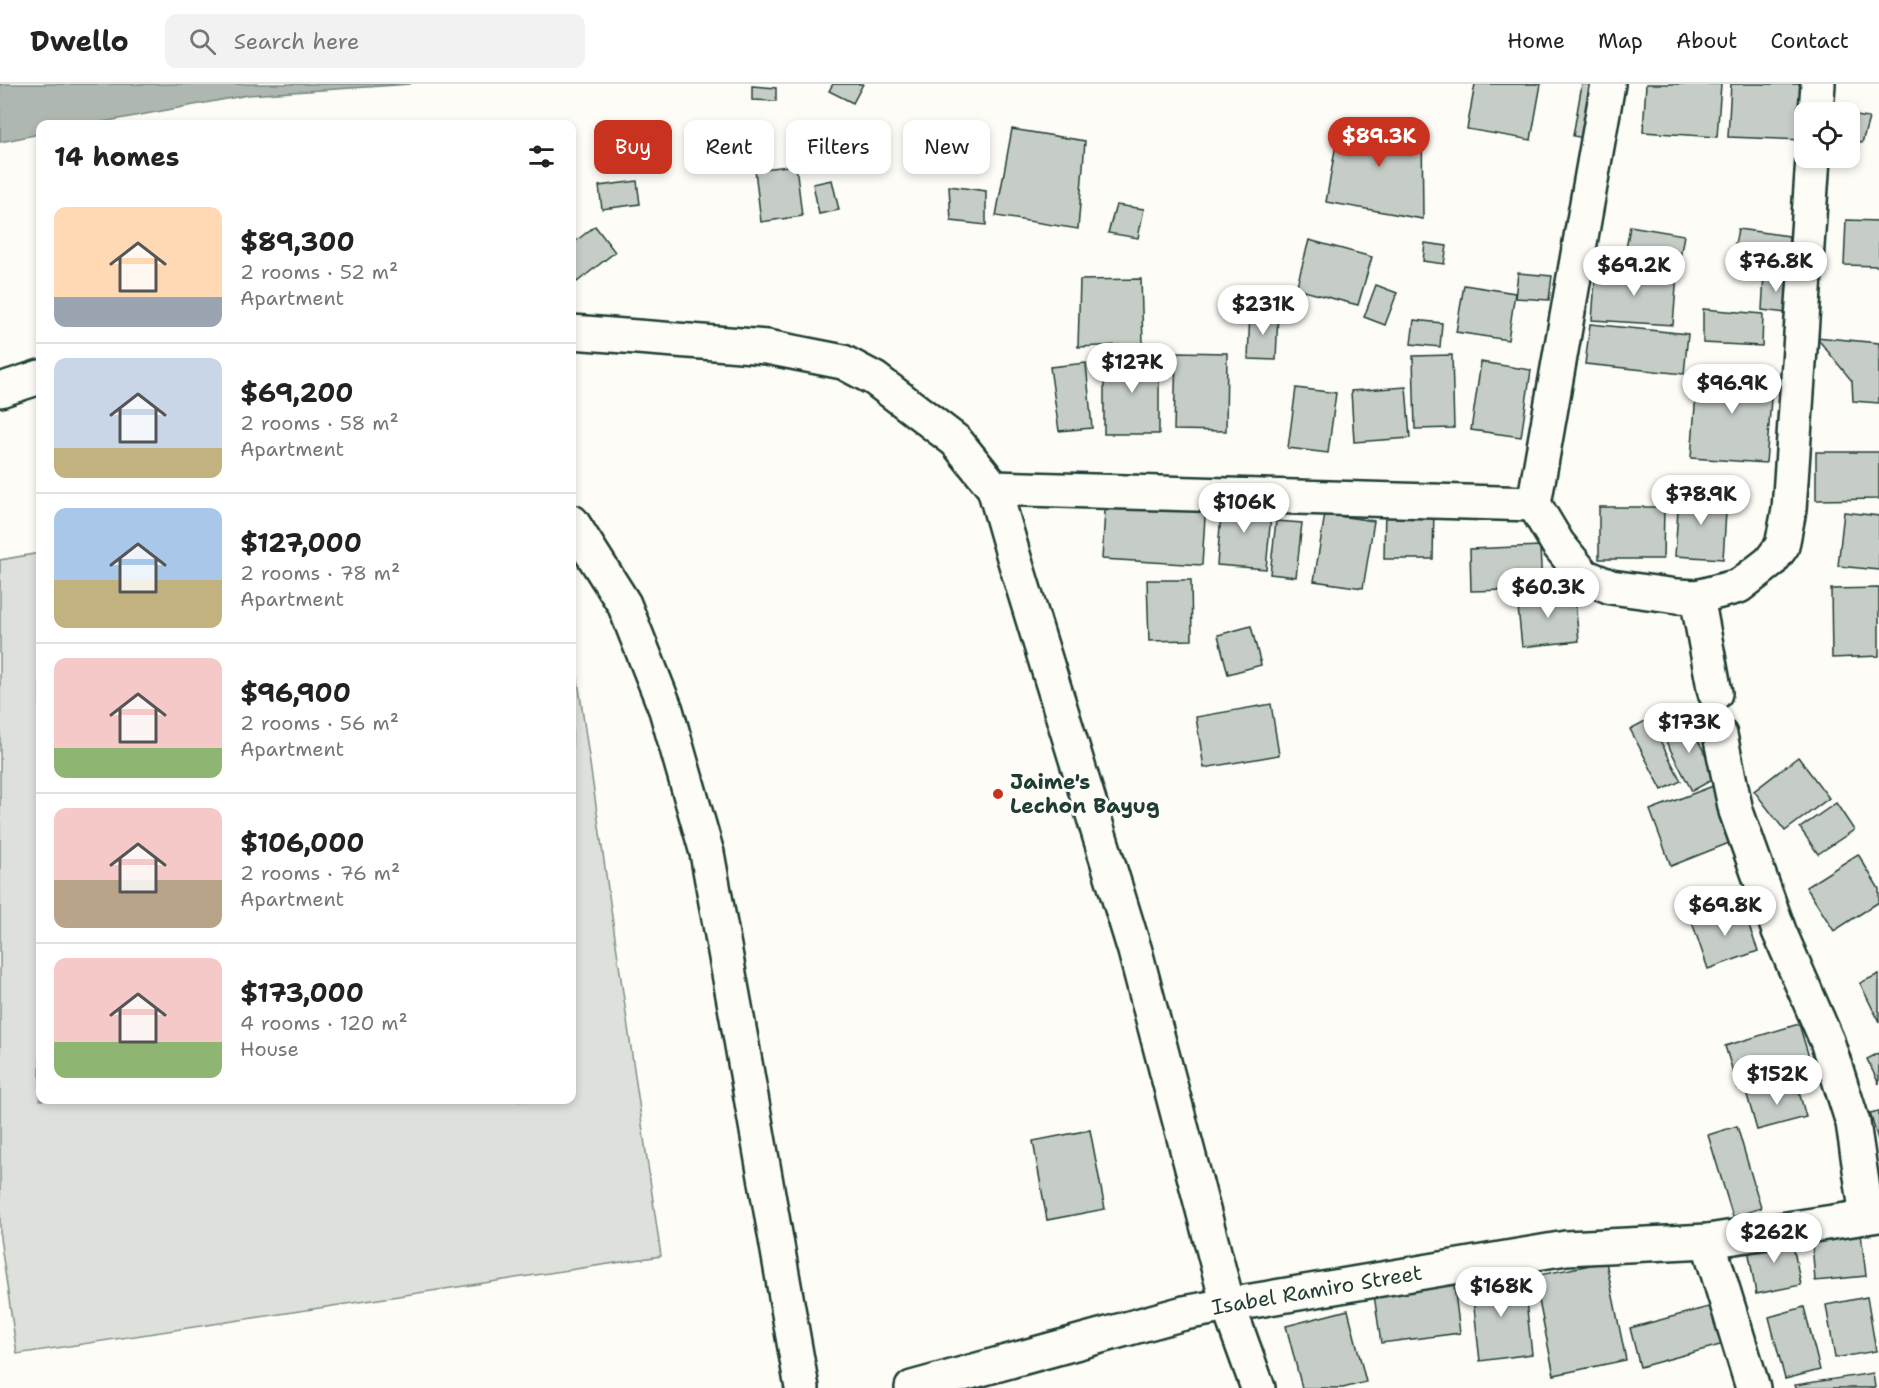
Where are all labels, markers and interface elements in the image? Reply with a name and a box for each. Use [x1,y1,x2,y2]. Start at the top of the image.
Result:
search box [165,14,585,68]
text: Dwello [30,22,129,60]
icon: search [186,25,219,58]
text: Search here [234,27,360,56]
text: Home [1507,27,1565,55]
text: Map [1598,27,1643,55]
text: About [1676,27,1737,55]
text: Contact [1770,27,1849,55]
map controls [1794,102,1860,168]
button: locate [1794,102,1860,168]
pin: $89.3K [1330,117,1428,168]
chip: Buy [594,120,672,174]
chip: Rent [684,120,774,174]
chip: Filters [786,120,891,174]
chip: New [903,120,990,174]
text: $89.3K [1342,123,1416,149]
text: 14 homes [54,139,180,174]
icon: filters [525,140,558,173]
text: $89,300 [240,224,355,259]
icon: home [102,231,174,303]
pin: $76.8K [1727,242,1825,293]
pin: $69.2K [1585,246,1683,297]
text: $76.8K [1739,248,1813,274]
text: $69.2K [1597,252,1671,278]
text: 2 rooms · 52 m² [240,259,398,285]
text: Apartment [240,285,344,311]
pin: $231K [1221,285,1305,336]
text: $231K [1232,291,1294,317]
pin: $127K [1090,343,1174,394]
text: $127K [1101,349,1163,375]
pin: $96.9K [1683,364,1781,415]
text: $96.9K [1696,370,1768,396]
text: $69,200 [240,375,354,410]
icon: home [102,382,174,454]
text: 2 rooms · 58 m² [240,410,399,436]
text: Apartment [240,436,344,462]
pin: $78.9K [1652,475,1750,526]
text: $78.9K [1665,481,1737,507]
pin: $106K [1202,483,1286,534]
text: $106K [1212,489,1276,515]
text: $127,000 [240,525,362,560]
icon: home [102,532,174,604]
text: 2 rooms · 78 m² [240,560,400,586]
pin: $60.3K [1499,568,1597,619]
text: $60.3K [1511,574,1585,600]
text: Apartment [240,586,344,612]
text: $96,900 [240,675,351,710]
icon: home [102,682,174,754]
pin: $173K [1647,703,1731,754]
text: $173K [1658,709,1720,735]
text: 2 rooms · 56 m² [240,710,399,736]
text: Apartment [240,736,344,762]
place label: Jaime's Lechon Bayug [1010,768,1160,820]
marker: Jaime's Lechon Bayug [991,787,1005,801]
text: $106,000 [240,825,365,860]
icon: home [102,832,174,904]
text: 2 rooms · 76 m² [240,860,400,886]
text: Apartment [240,886,344,912]
pin: $69.8K [1676,886,1774,937]
text: $69.8K [1688,892,1762,918]
text: $173,000 [240,975,364,1010]
icon: home [102,982,174,1054]
text: 4 rooms · 120 m² [240,1010,408,1036]
text: House [240,1036,299,1062]
pin: $152K [1735,1055,1819,1106]
text: $152K [1746,1061,1808,1087]
pin: $262K [1732,1213,1816,1264]
text: $262K [1740,1219,1808,1245]
street label: Isabel Ramiro Street [1209,1258,1424,1322]
pin: $168K [1459,1267,1543,1318]
text: $168K [1469,1273,1533,1299]

